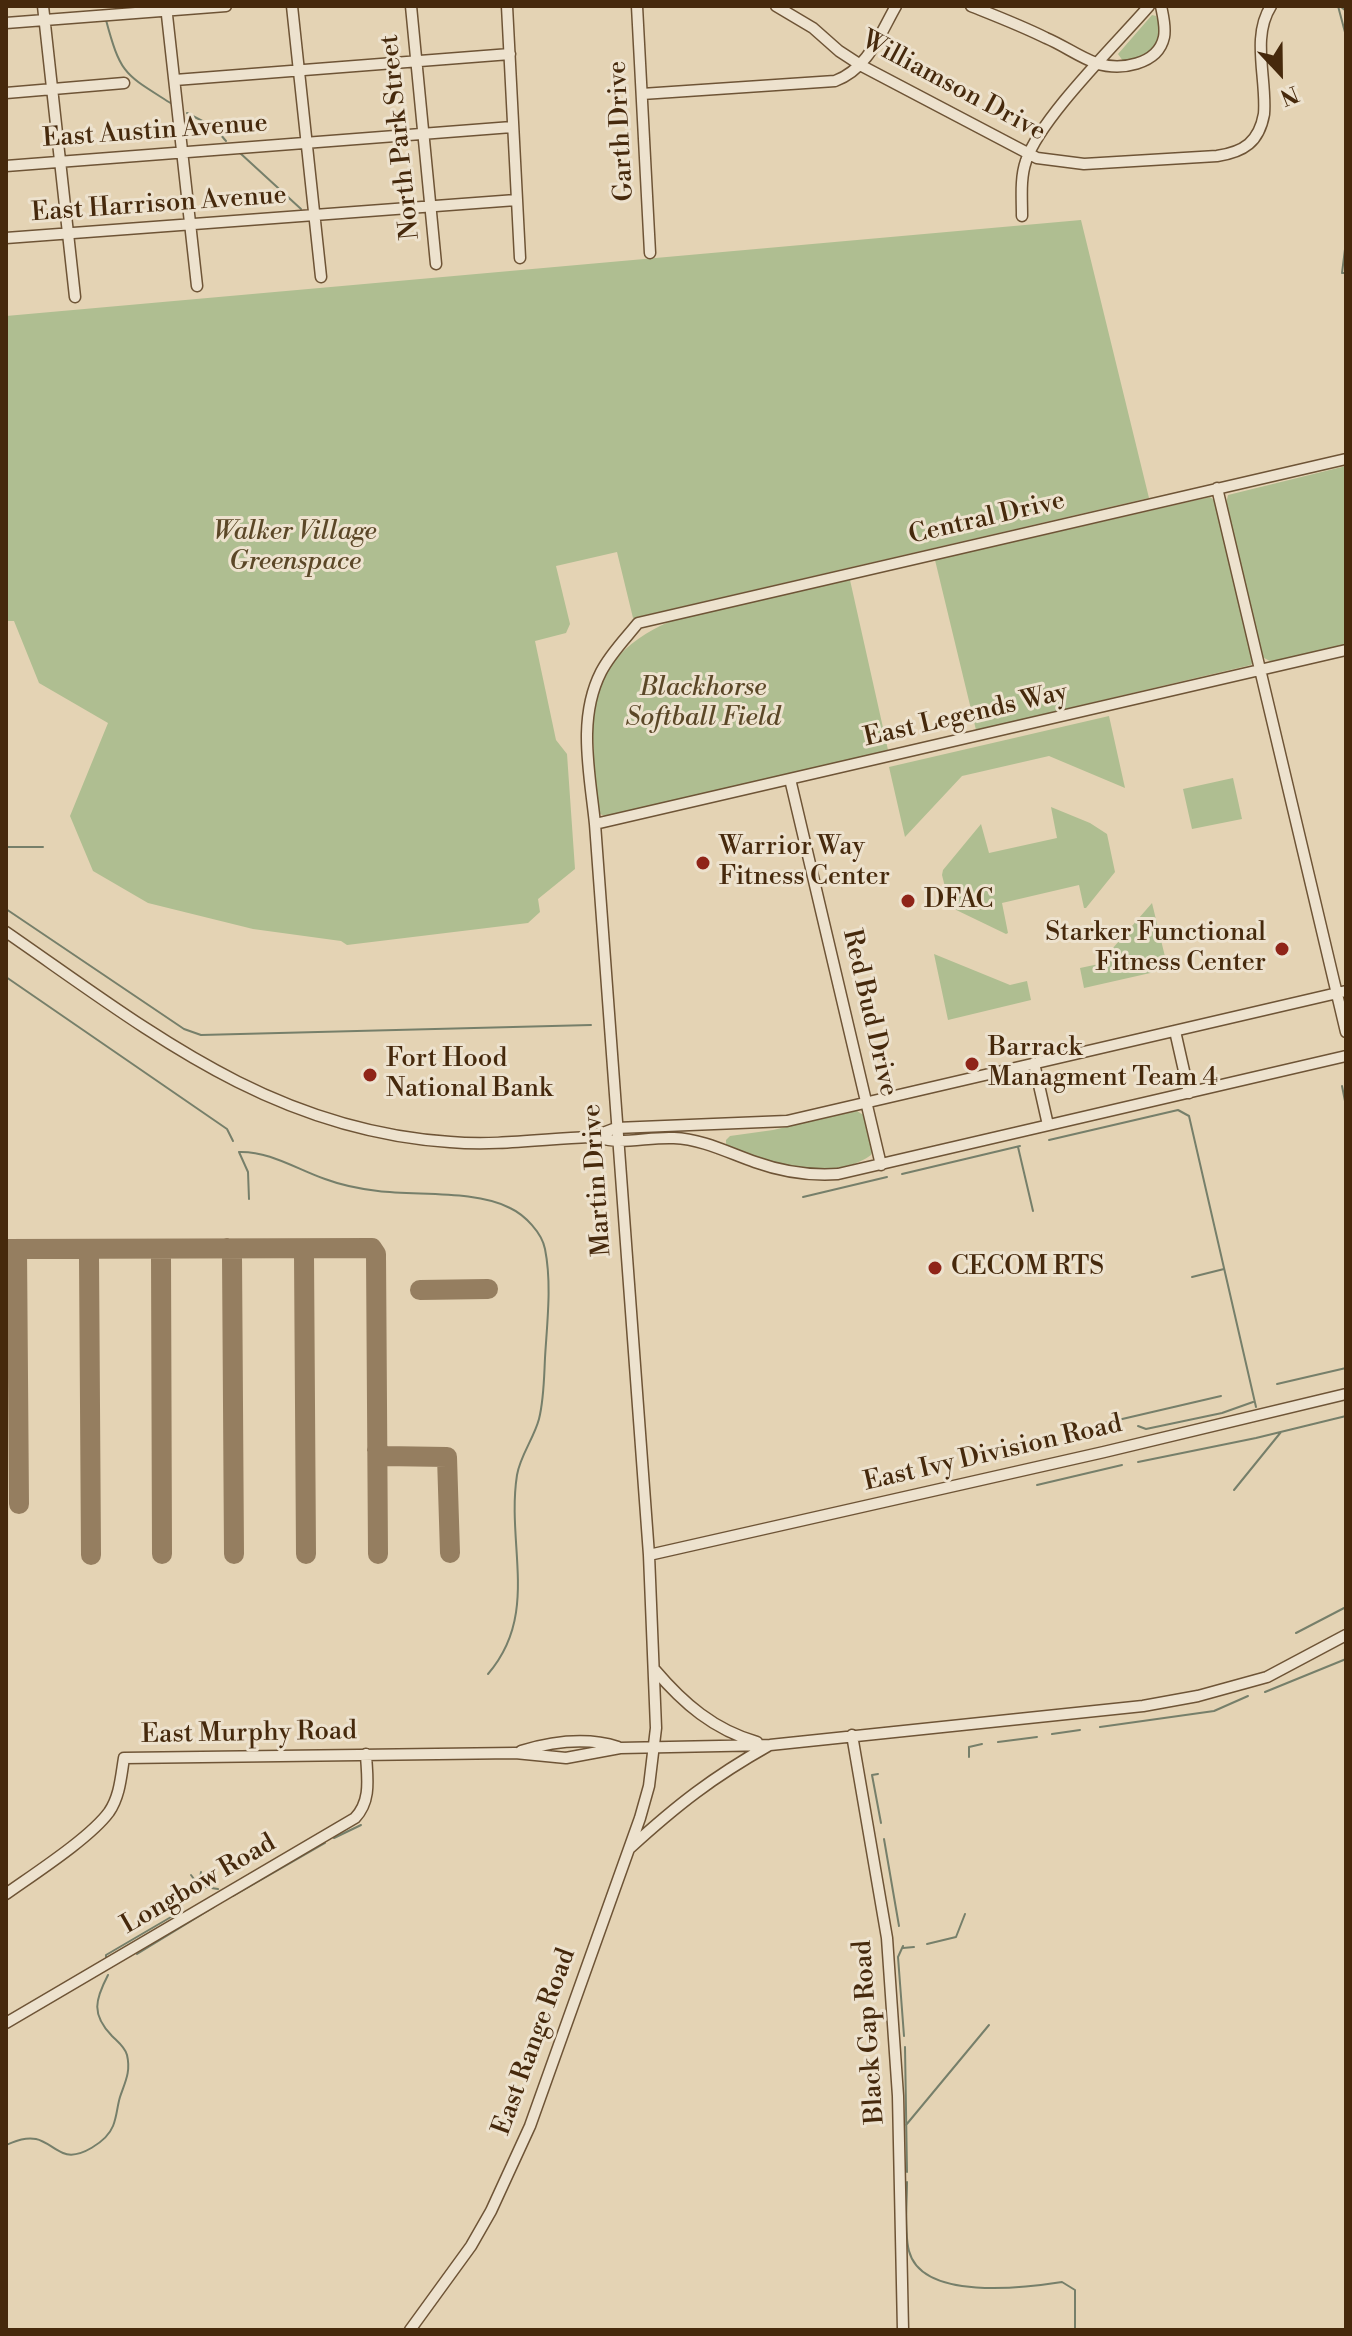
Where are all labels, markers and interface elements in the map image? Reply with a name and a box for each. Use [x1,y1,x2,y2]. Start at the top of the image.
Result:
street label: Williamson Drive [856,25,1050,149]
north arrow [1240,32,1320,112]
street label: North Park Street [375,33,427,241]
street label: Garth Drive [603,60,641,202]
text: N [1276,79,1302,110]
street label: East Austin Avenue [41,109,269,155]
street label: East Harrison Avenue [30,181,288,229]
street label: Central Drive [906,486,1068,552]
park label: Walker Village Greenspace [213,517,377,578]
park label: Blackhorse Softball Field [625,673,781,734]
street label: East Legends Way [861,677,1071,755]
place label: Warrior Way Fitness Center [719,832,890,894]
marker: Warrior Way Fitness Center [694,854,712,872]
place label: DFAC [924,885,993,917]
marker: DFAC [899,892,917,910]
place label: Starker Functional Fitness Center [1045,918,1266,980]
street label: Red Bud Drive [835,926,903,1100]
marker: Starker Functional Fitness Center [1273,940,1291,958]
place label: Barrack Managment Team 4 [988,1033,1218,1094]
place label: Fort Hood National Bank [386,1044,553,1106]
marker: Barrack Managment Team 4 [963,1055,981,1073]
marker: Fort Hood National Bank [361,1066,379,1084]
street label: Martin Drive [577,1103,619,1257]
place label: CECOM RTS [951,1252,1104,1284]
marker: CECOM RTS [926,1259,944,1277]
street label: East Ivy Division Road [861,1409,1125,1499]
street label: East Murphy Road [141,1717,357,1751]
street label: Longbow Road [116,1828,282,1942]
street label: Black Gap Road [848,1939,892,2125]
street label: East Range Road [487,1944,583,2140]

